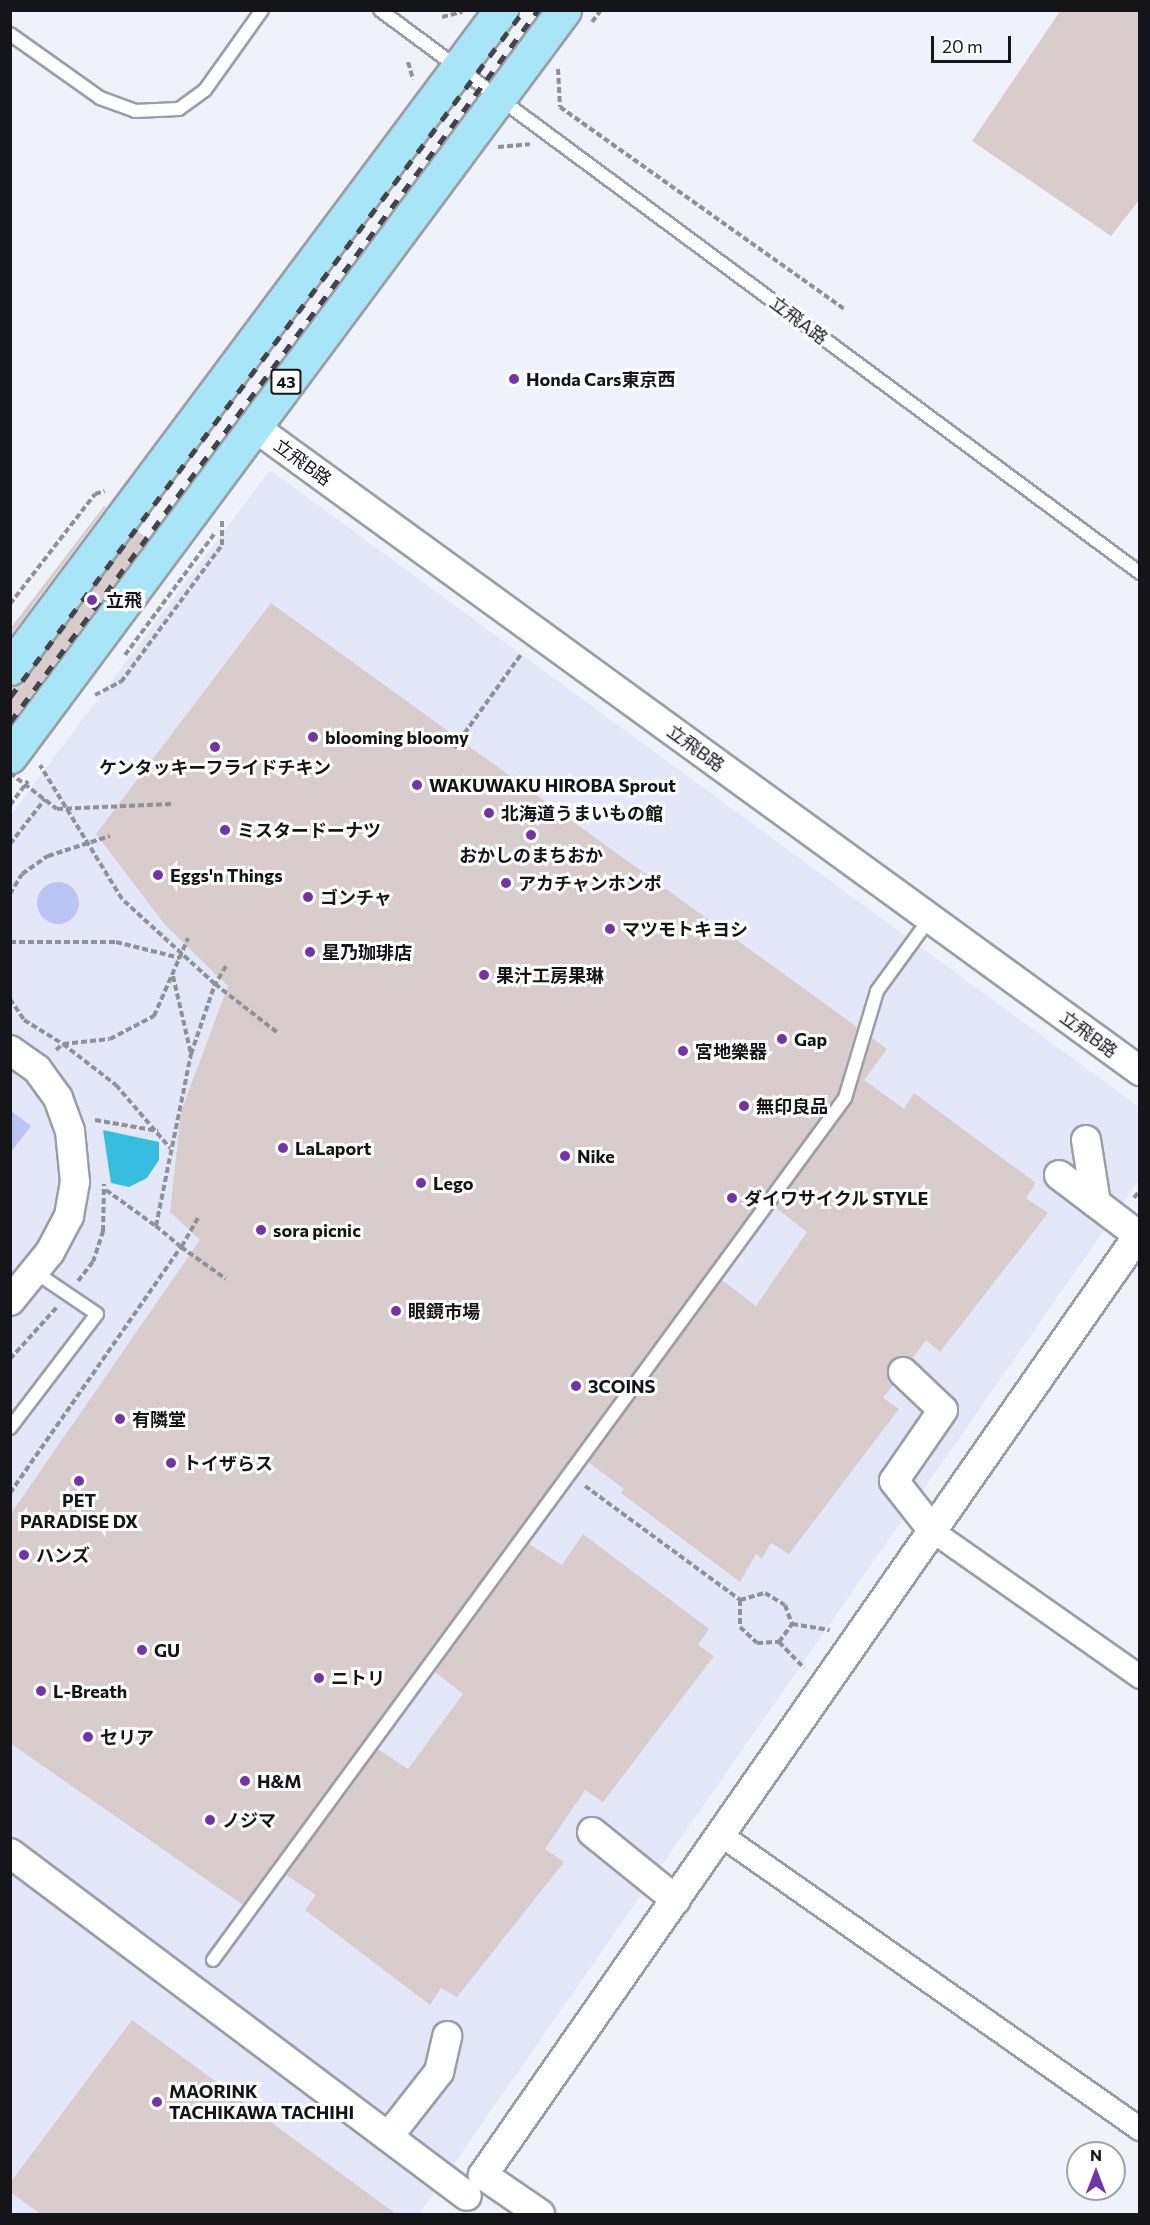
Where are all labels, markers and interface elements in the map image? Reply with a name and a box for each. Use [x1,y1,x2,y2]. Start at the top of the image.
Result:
scale bar [934,24,1014,62]
text: 20 m [942,35,983,57]
street label: 立飛A路 [766,291,832,349]
place label: Honda Cars東京西 [526,368,675,390]
road number: 43 [270,369,302,395]
marker: Honda Cars東京西 [507,372,521,386]
street label: 立飛B路 [270,434,336,490]
place label: 立飛 [106,589,142,611]
marker: 立飛 [83,591,101,609]
street label: 立飛B路 [663,720,729,776]
place label: blooming bloomy [325,726,469,748]
marker: blooming bloomy [306,730,320,744]
marker: ケンタッキーフライドチキン [208,740,222,754]
place label: ケンタッキーフライドチキン [98,756,332,778]
place label: WAKUWAKU HIROBA Sprout [429,774,676,796]
marker: WAKUWAKU HIROBA Sprout [410,778,424,792]
place label: 北海道うまいもの館 [501,802,663,824]
marker: 北海道うまいもの館 [482,806,496,820]
place label: ミスタードーナツ [237,819,381,841]
marker: ミスタードーナツ [218,823,232,837]
marker: おかしのまちおか [524,828,538,842]
place label: おかしのまちおか [459,844,603,866]
place label: Eggs'n Things [170,864,283,886]
marker: Eggs'n Things [151,868,165,882]
place label: アカチャンホンポ [518,872,662,894]
marker: アカチャンホンポ [499,876,513,890]
place label: ゴンチャ [320,886,392,908]
marker: ゴンチャ [301,890,315,904]
place label: マツモトキヨシ [622,918,748,940]
marker: マツモトキヨシ [603,922,617,936]
place label: 星乃珈琲店 [322,941,412,963]
marker: 星乃珈琲店 [303,945,317,959]
place label: 果汁工房果琳 [496,964,604,986]
marker: 果汁工房果琳 [477,968,491,982]
street label: 立飛B路 [1056,1006,1122,1062]
place label: Gap [794,1028,827,1050]
marker: Gap [775,1032,789,1046]
place label: 宮地樂器 [695,1040,767,1062]
marker: 宮地樂器 [676,1044,690,1058]
place label: 無印良品 [756,1095,828,1117]
marker: 無印良品 [737,1099,751,1113]
place label: LaLaport [295,1137,371,1159]
marker: LaLaport [276,1141,290,1155]
place label: Nike [577,1145,615,1167]
marker: Nike [558,1149,572,1163]
place label: Lego [433,1172,473,1194]
marker: Lego [414,1176,428,1190]
place label: ダイワサイクル STYLE [744,1187,929,1209]
marker: ダイワサイクル STYLE [725,1191,739,1205]
place label: sora picnic [273,1219,361,1241]
marker: sora picnic [254,1223,268,1237]
place label: 眼鏡市場 [408,1300,480,1322]
marker: 眼鏡市場 [389,1304,403,1318]
place label: 3COINS [588,1375,655,1397]
marker: 3COINS [569,1379,583,1393]
place label: 有隣堂 [132,1408,186,1430]
marker: 有隣堂 [113,1412,127,1426]
place label: トイザらス [183,1452,273,1474]
marker: トイザらス [164,1456,178,1470]
marker: PET PARADISE DX [72,1474,86,1488]
place label: PET PARADISE DX [20,1490,138,1532]
place label: ハンズ [36,1544,90,1566]
marker: ハンズ [17,1548,31,1562]
place label: GU [154,1639,180,1661]
marker: GU [135,1643,149,1657]
place label: ニトリ [331,1667,385,1689]
marker: ニトリ [312,1671,326,1685]
place label: L-Breath [53,1680,127,1702]
marker: L-Breath [34,1684,48,1698]
place label: セリア [100,1726,154,1748]
marker: セリア [81,1730,95,1744]
place label: H&M [257,1770,302,1792]
marker: H&M [238,1774,252,1788]
place label: ノジマ [222,1809,276,1831]
marker: ノジマ [203,1813,217,1827]
place label: MAORINK TACHIKAWA TACHIHI [169,2081,354,2124]
marker: MAORINK TACHIKAWA TACHIHI [150,2095,164,2109]
north arrow [1066,2141,1126,2201]
text: N [1090,2145,1102,2164]

